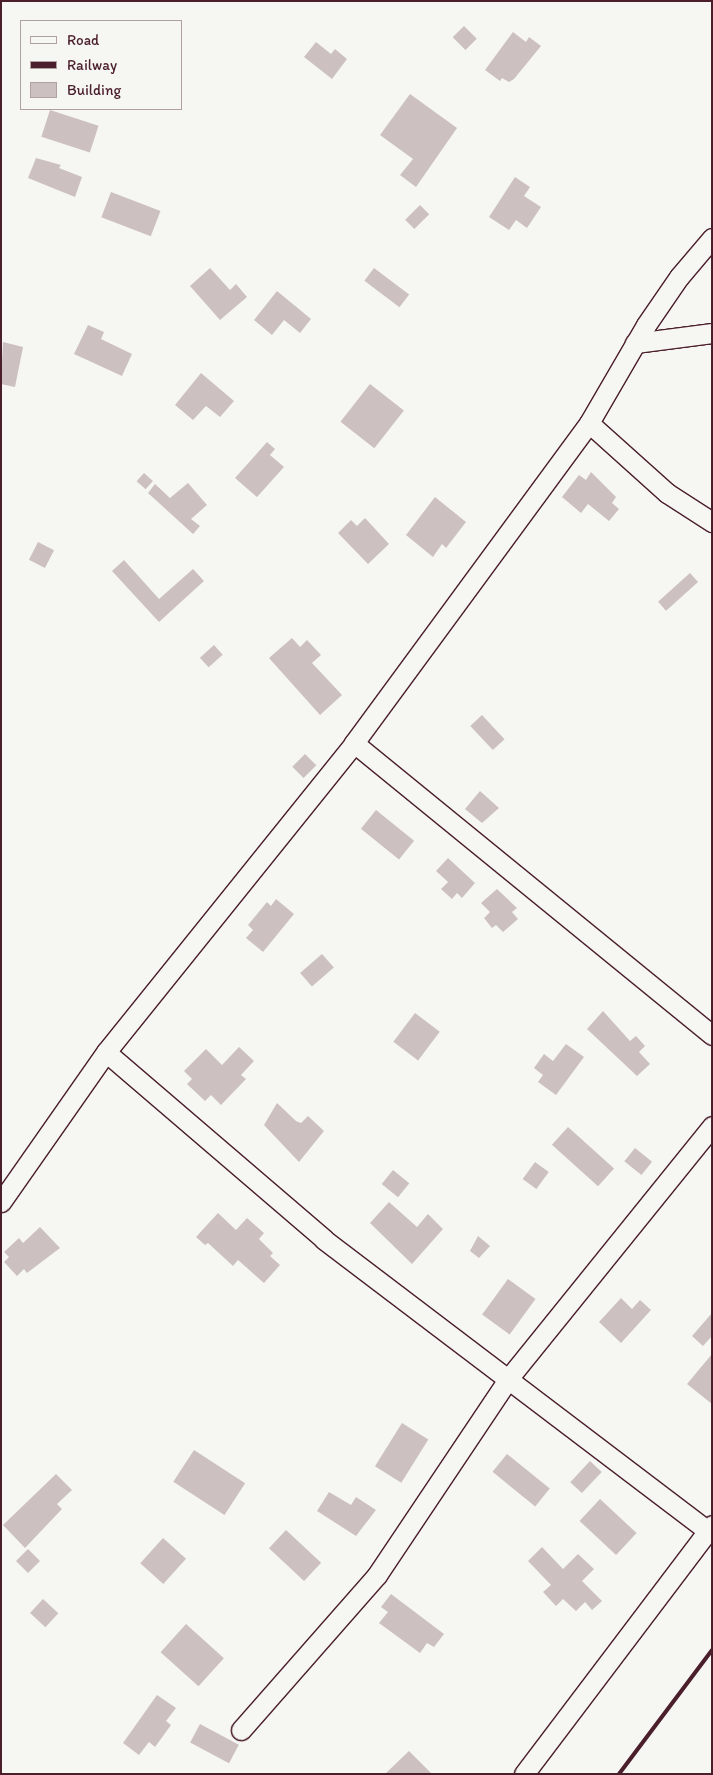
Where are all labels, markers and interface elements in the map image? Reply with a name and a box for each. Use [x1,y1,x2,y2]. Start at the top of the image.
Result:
legend [20,20,182,110]
text: Road [67,31,99,49]
text: Railway [67,56,117,74]
text: Building [67,81,121,99]

